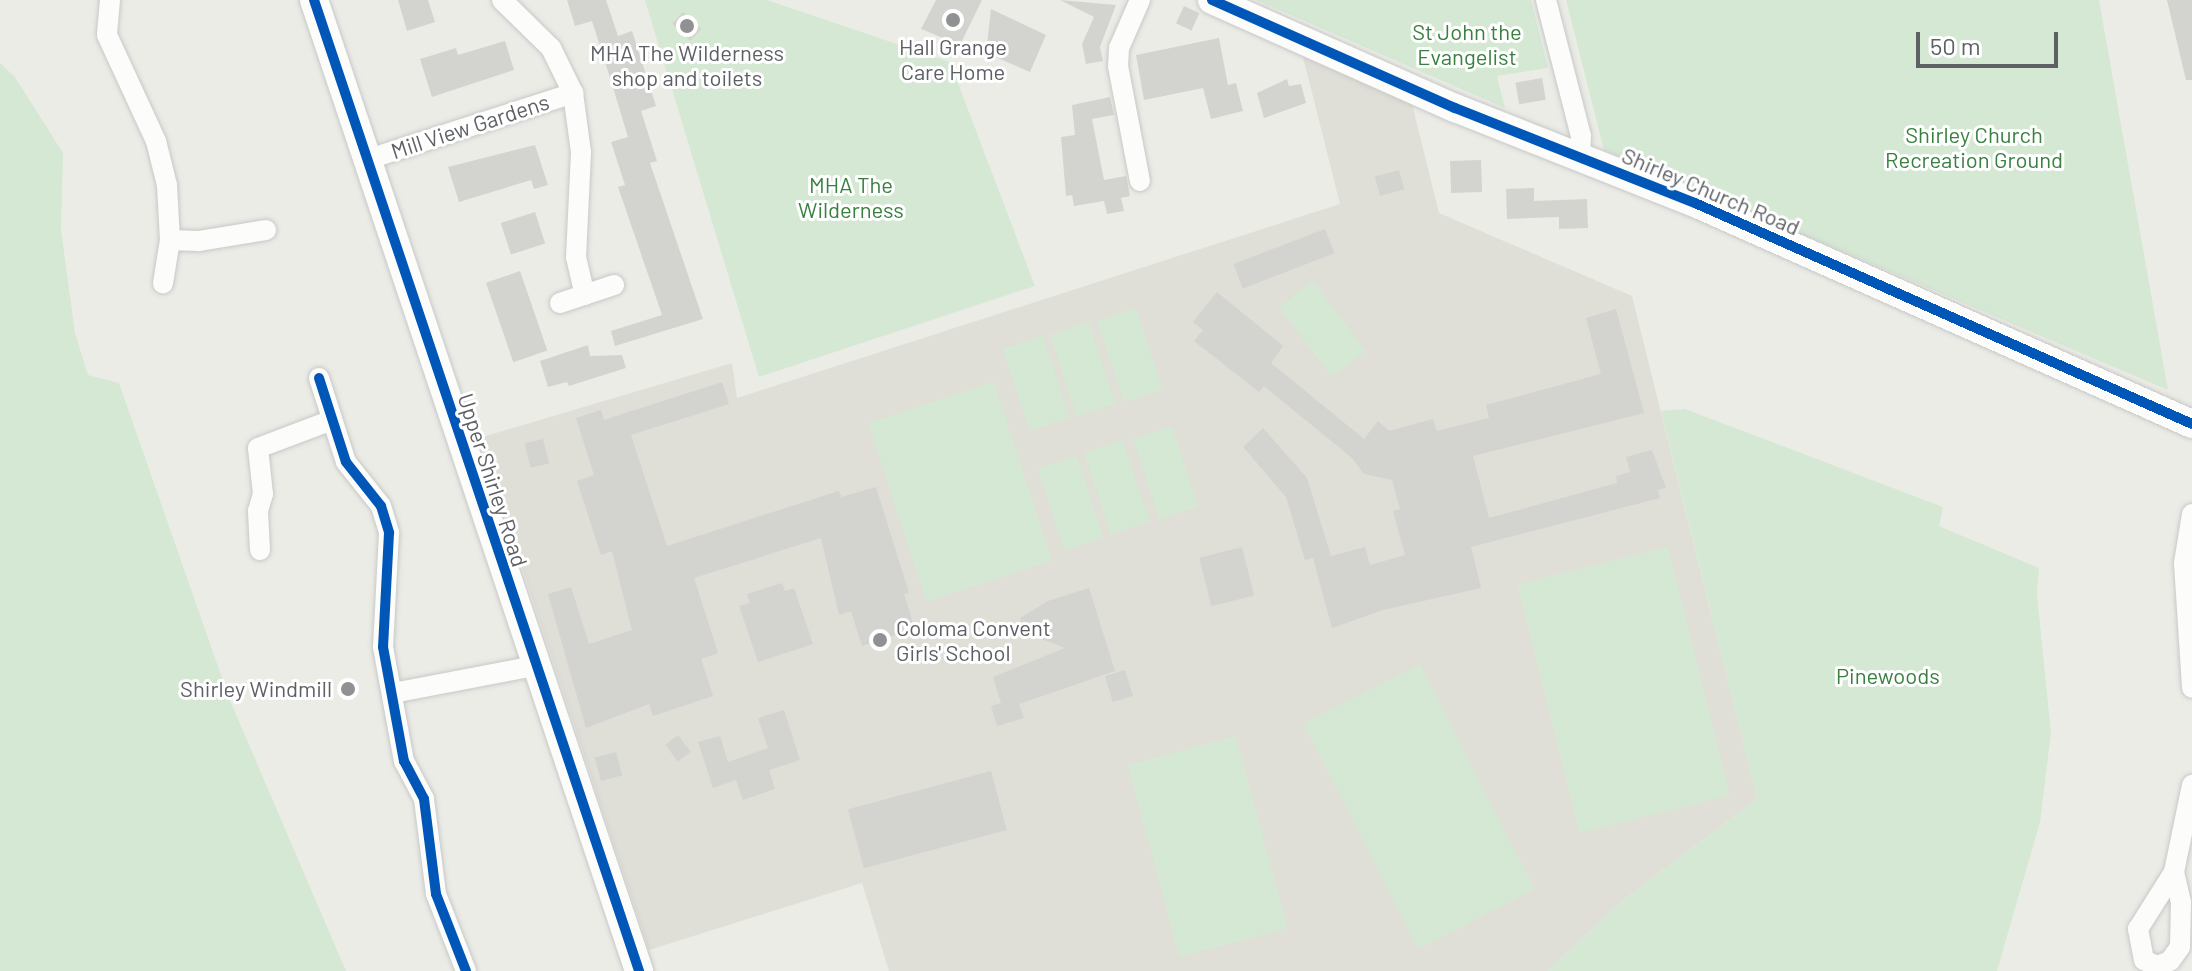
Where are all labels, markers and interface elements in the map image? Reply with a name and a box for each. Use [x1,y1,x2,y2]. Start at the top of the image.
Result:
marker: Hall Grange Care Home [944,11,962,29]
scale bar [1920,16,2062,66]
marker: MHA The Wilderness shop and toilets [678,17,696,35]
park label: St John the Evangelist [1412,18,1522,70]
text: 50 m [1930,31,1981,60]
place label: Hall Grange Care Home [899,33,1007,84]
place label: MHA The Wilderness shop and toilets [590,39,784,90]
street label: Mill View Gardens [388,88,552,164]
park label: Shirley Church Recreation Ground [1885,121,2063,172]
street label: Shirley Church Road [1618,142,1804,240]
park label: MHA The Wilderness [798,171,904,222]
street label: Upper Shirley Road [453,390,533,570]
place label: Coloma Convent Girls' School [896,614,1051,666]
marker: Coloma Convent Girls' School [871,631,889,649]
park label: Pinewoods [1836,663,1940,689]
place label: Shirley Windmill [180,676,332,702]
marker: Shirley Windmill [339,680,357,698]

